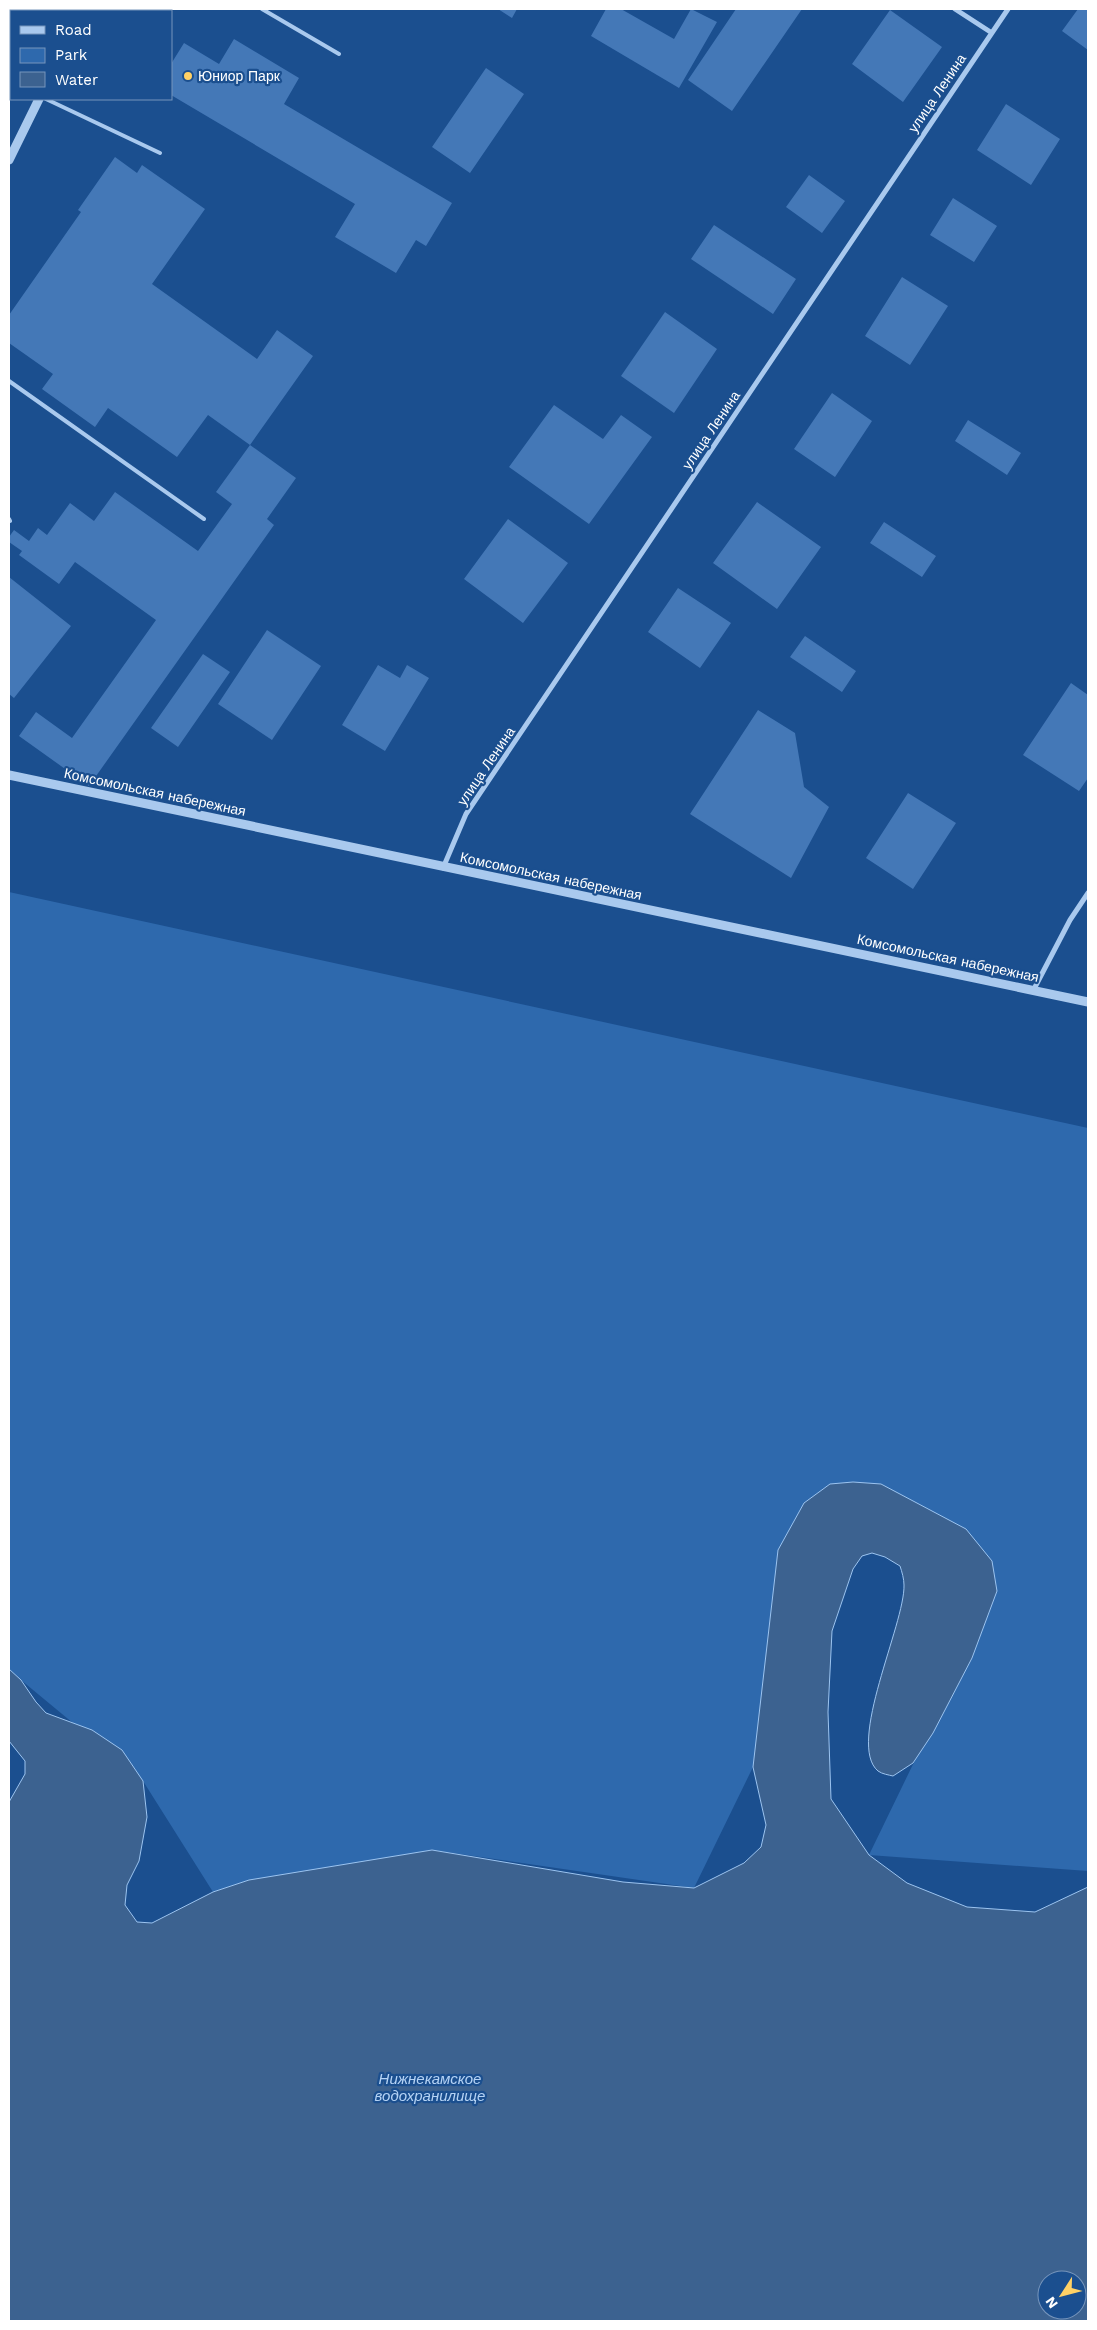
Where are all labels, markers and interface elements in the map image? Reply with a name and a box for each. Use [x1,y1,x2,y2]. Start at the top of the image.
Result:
legend [10,10,172,100]
text: Road [55,21,92,39]
text: Park [55,46,88,64]
street label: улица Ленина [905,51,969,135]
place label: Юниор Парк [198,68,281,84]
marker: Юниор Парк [182,70,194,82]
text: Water [55,71,98,89]
street label: улица Ленина [679,388,743,472]
street label: улица Ленина [454,724,518,808]
street label: Комсомольская набережная [63,765,247,819]
street label: Комсомольская набережная [459,849,643,903]
street label: Комсомольская набережная [856,931,1040,985]
water label: Нижнекамское водохранилище [375,2070,485,2105]
north arrow [1037,2270,1087,2320]
text: N [1042,2294,1061,2312]

